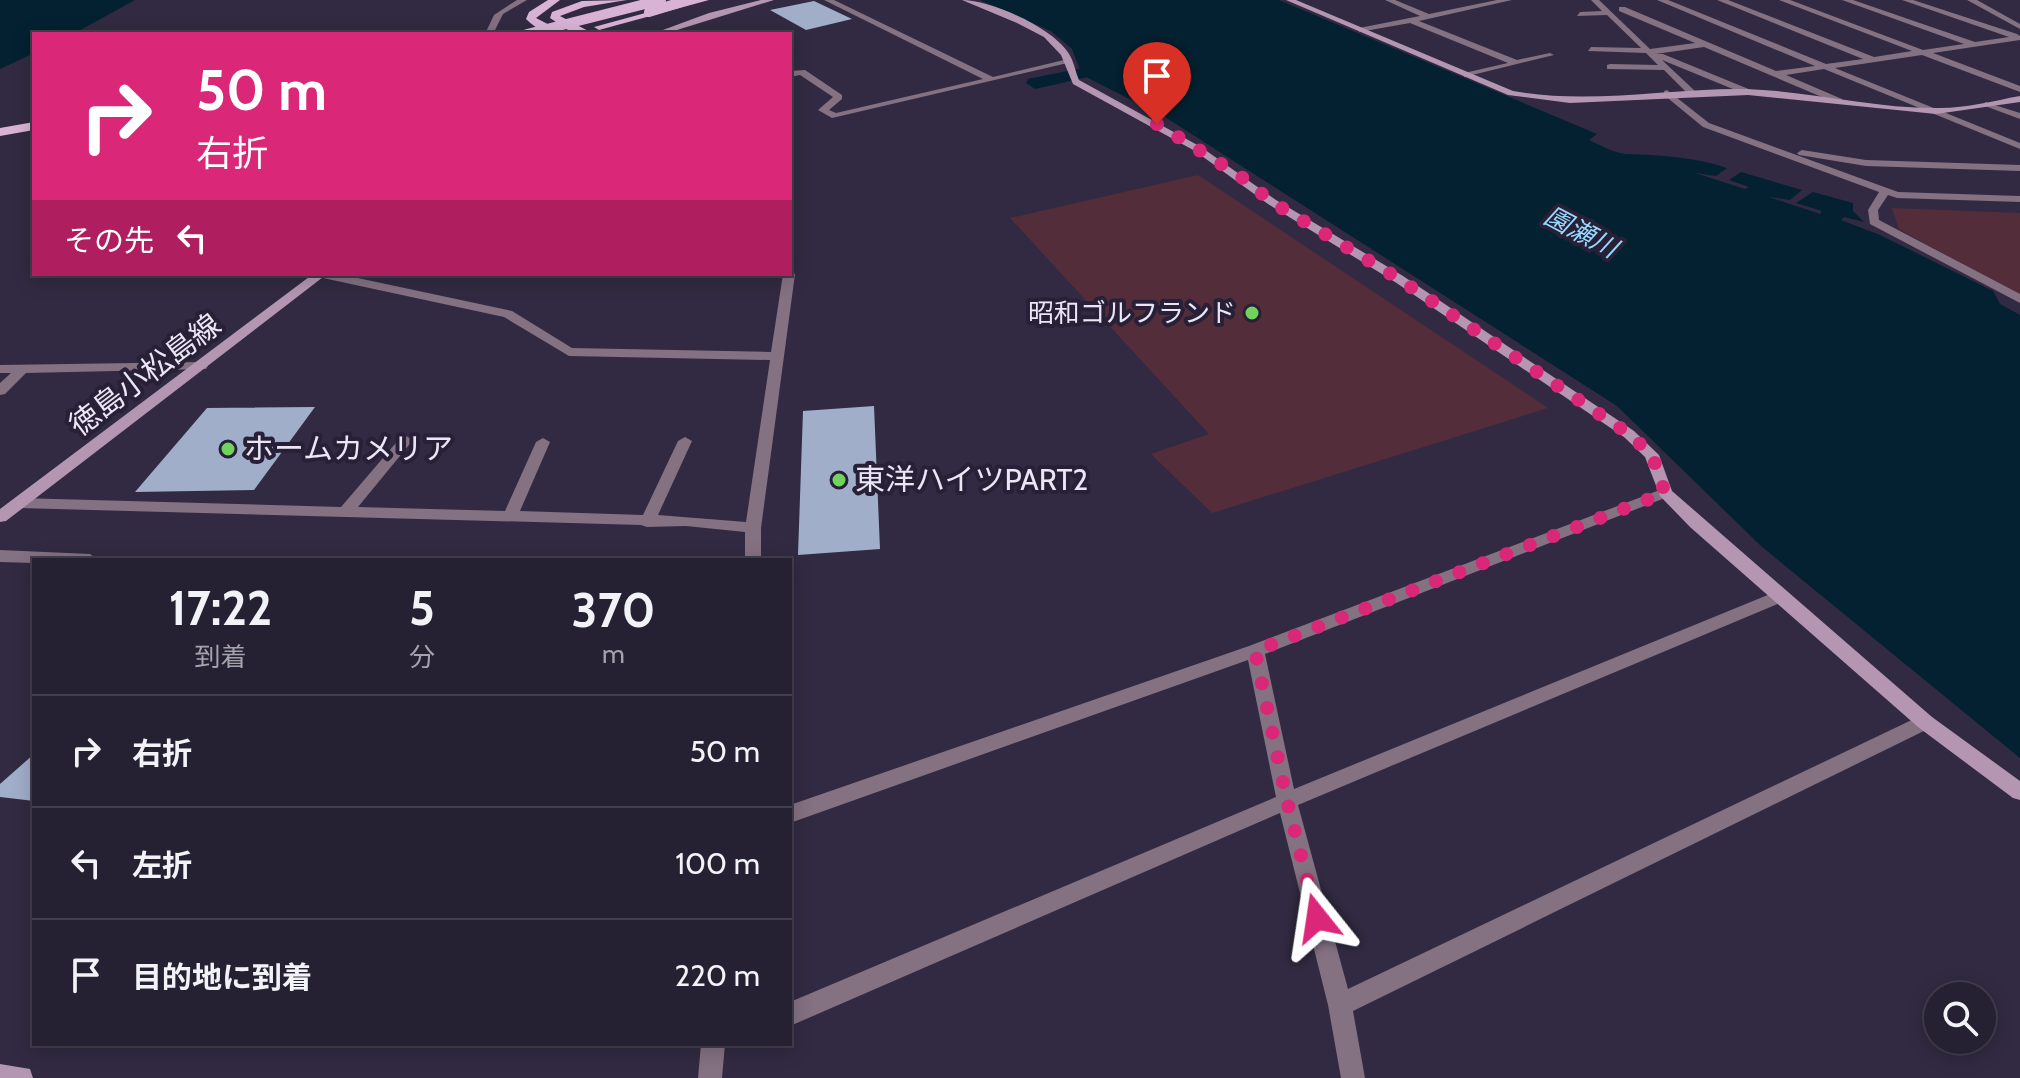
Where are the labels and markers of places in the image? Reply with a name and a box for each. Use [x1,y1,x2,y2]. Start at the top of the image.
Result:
pin [1123,42,1191,124]
place label: 昭和ゴルフランド [1028,297,1236,329]
marker: 昭和ゴルフランド [1243,304,1261,322]
place label: ホームカメリア [244,430,453,467]
marker: ホームカメリア [219,440,237,458]
place label: 東洋ハイツPART2 [855,461,1088,498]
marker: 東洋ハイツPART2 [830,471,848,489]

